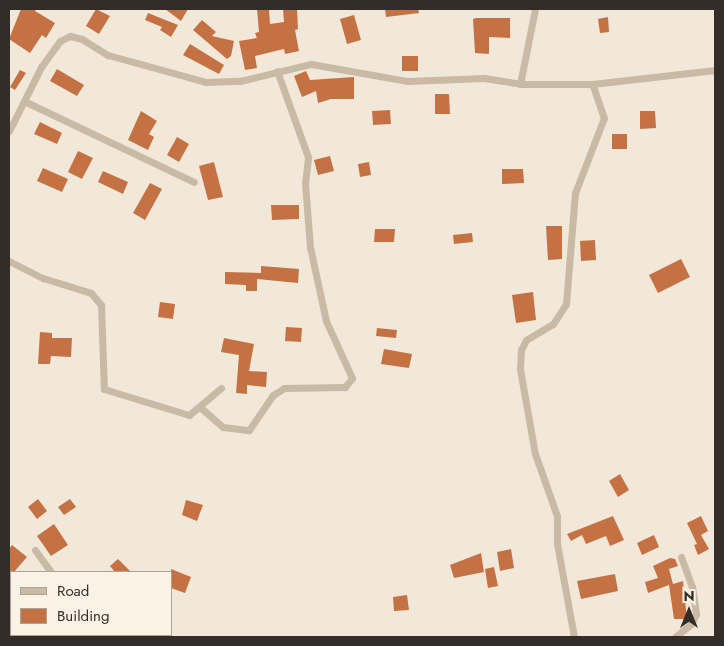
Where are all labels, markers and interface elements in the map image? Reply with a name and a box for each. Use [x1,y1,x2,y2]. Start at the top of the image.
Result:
legend [10,571,172,636]
text: Road [57,580,89,602]
north arrow [664,586,714,636]
text: N [683,586,695,606]
text: Building [57,605,109,627]

